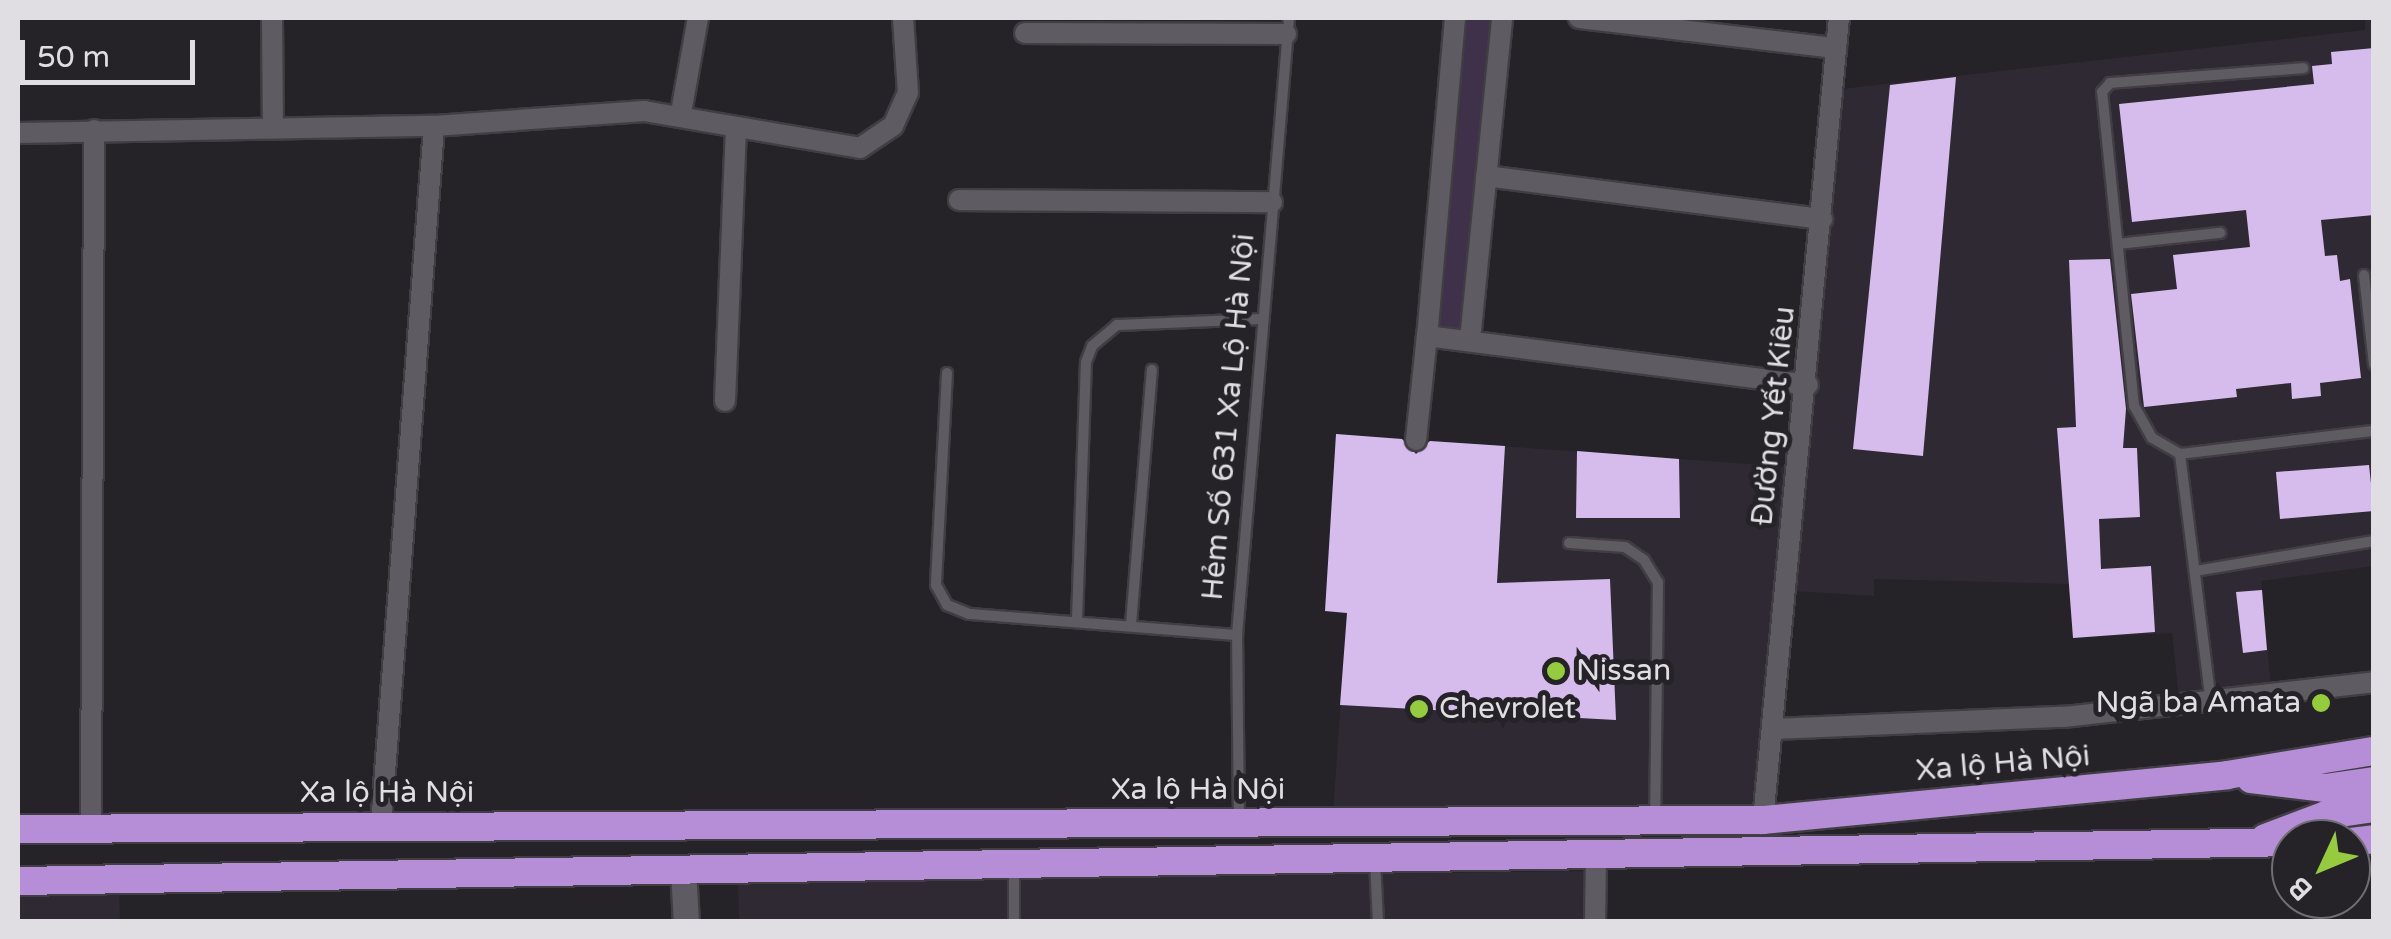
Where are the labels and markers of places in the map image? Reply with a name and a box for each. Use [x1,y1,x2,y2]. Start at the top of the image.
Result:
place label: Nissan [1576,653,1671,689]
marker: Nissan [1545,660,1567,682]
place label: Ngã ba Amata [2096,685,2301,721]
place label: Chevrolet [1439,691,1576,727]
marker: Ngã ba Amata [2310,692,2332,714]
marker: Chevrolet [1408,698,1430,720]

